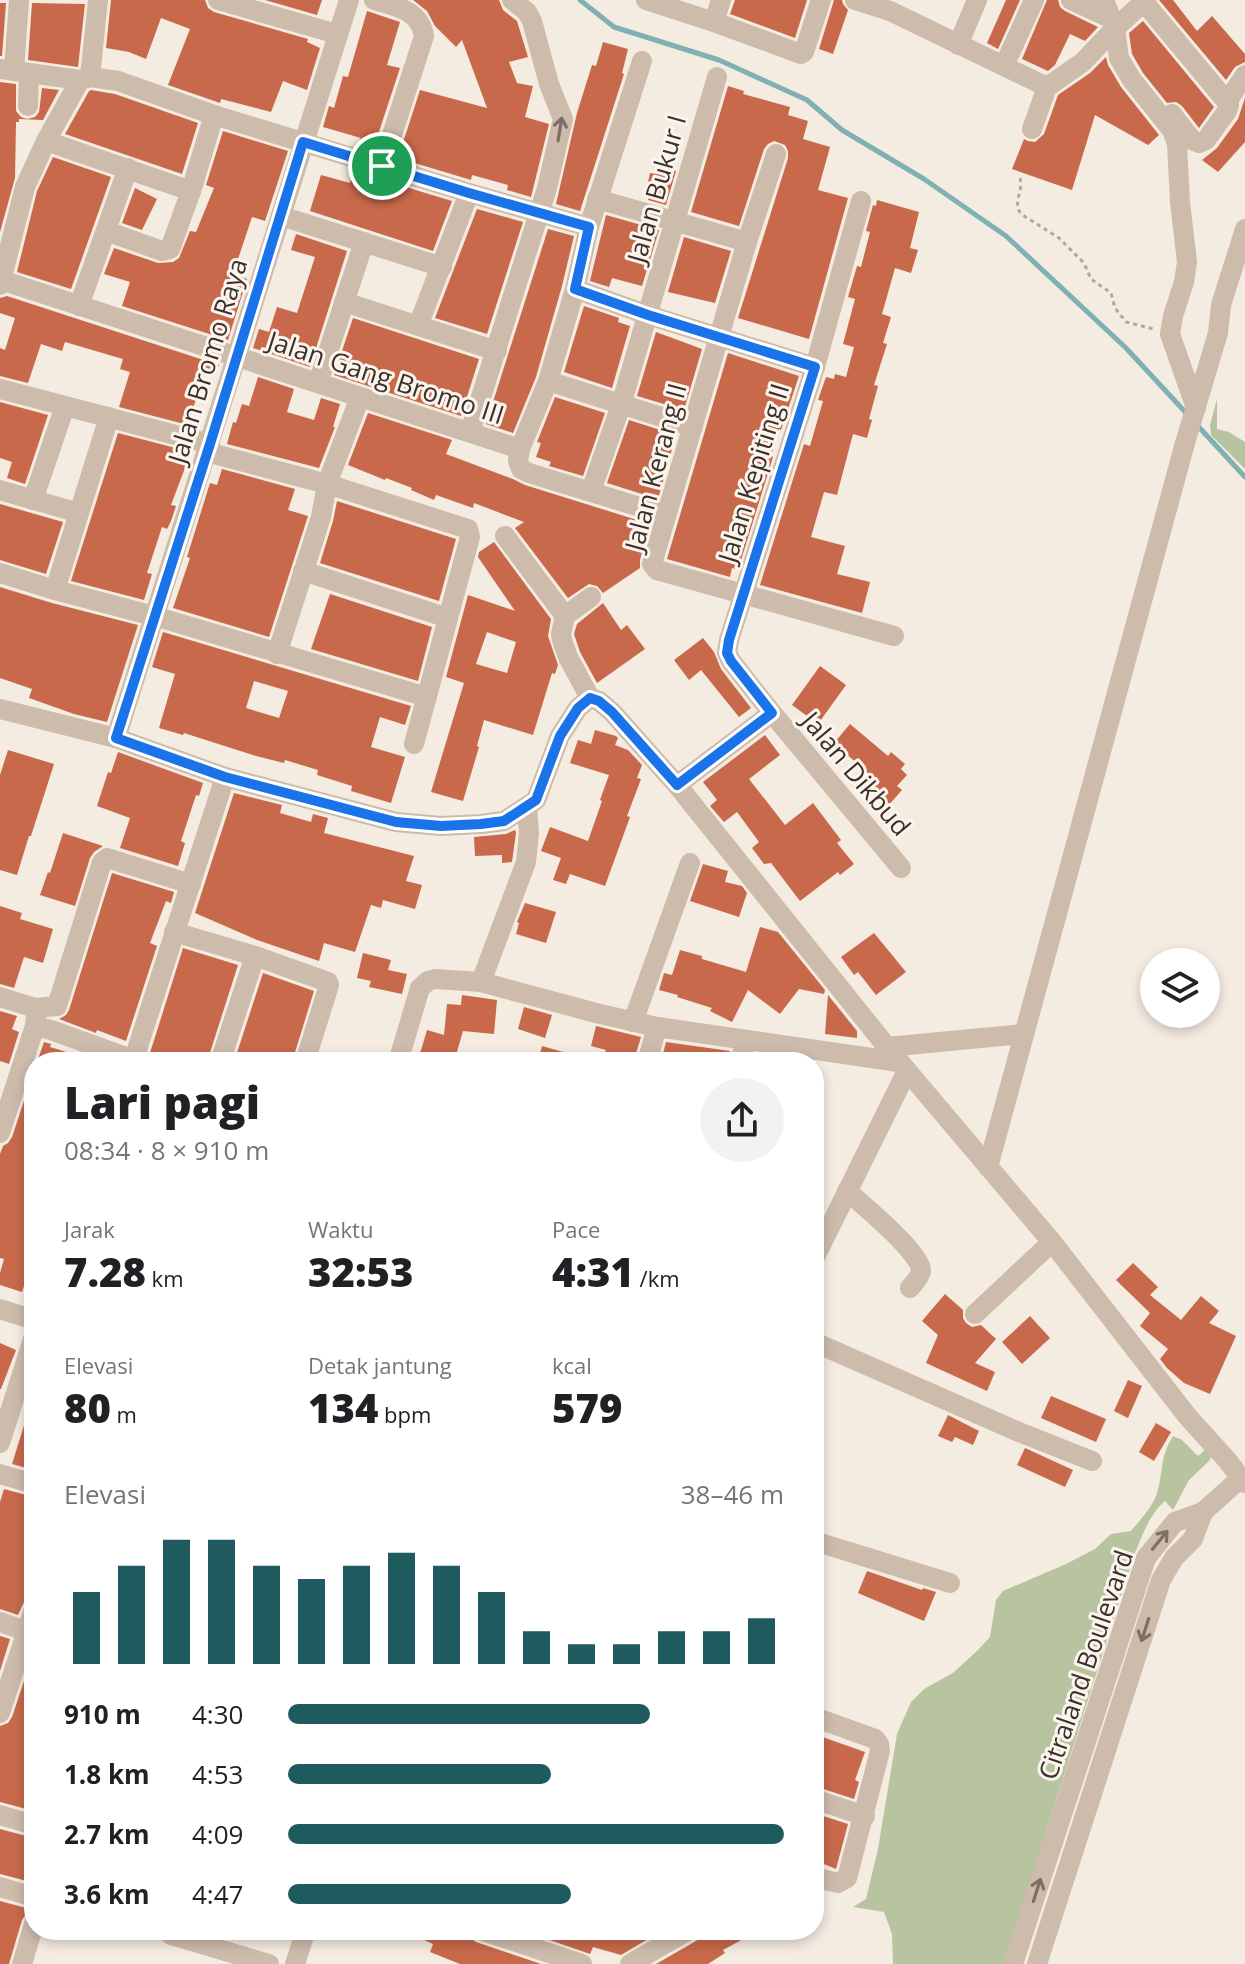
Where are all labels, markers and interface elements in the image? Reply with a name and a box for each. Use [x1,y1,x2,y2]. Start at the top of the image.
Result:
street label: Jalan Bukur I [617,111,694,270]
one-way arrow [553,117,568,143]
pin [348,132,416,200]
icon: arrive [360,144,404,188]
street label: Jalan Bromo Raya [158,254,255,471]
street label: Jalan Gang Bromo III [261,321,509,432]
street label: Jalan Kerang II [615,379,695,557]
street label: Jalan Kepiting II [708,379,797,569]
street label: Jalan Dikbud [792,701,919,843]
map controls [1140,948,1220,1028]
button: layers [1140,948,1220,1028]
text: Lari pagi [64,1072,260,1132]
button: share [700,1078,784,1162]
text: 08:34 · 8 × 910 m [64,1132,269,1168]
text: Jarak [64,1214,115,1244]
text: Waktu [308,1214,373,1244]
text: Pace [552,1214,600,1244]
text: 7.28 [64,1244,146,1299]
text: 32:53 [308,1244,413,1299]
text: 4:31 [552,1244,634,1299]
text: km [146,1263,184,1293]
text: /km [634,1263,680,1293]
text: Elevasi [64,1350,133,1380]
text: Detak jantung [308,1350,452,1380]
text: kcal [552,1350,592,1380]
text: 80 [64,1380,111,1435]
text: 134 [308,1380,378,1435]
text: 579 [552,1380,622,1435]
text: m [111,1399,137,1429]
text: bpm [378,1399,431,1429]
text: Elevasi [64,1476,146,1512]
text: 38–46 m [681,1476,784,1512]
one-way arrow [1151,1530,1169,1551]
street label: Citraland Boulevard [1029,1545,1141,1784]
one-way arrow [1136,1617,1151,1642]
text: 910 m [64,1696,141,1732]
text: 4:30 [192,1696,243,1732]
text: 1.8 km [64,1756,150,1792]
text: 4:53 [192,1756,243,1792]
text: 2.7 km [64,1816,150,1852]
text: 4:09 [192,1816,243,1852]
text: 3.6 km [64,1876,150,1912]
text: 4:47 [192,1876,243,1912]
one-way arrow [1031,1878,1046,1903]

